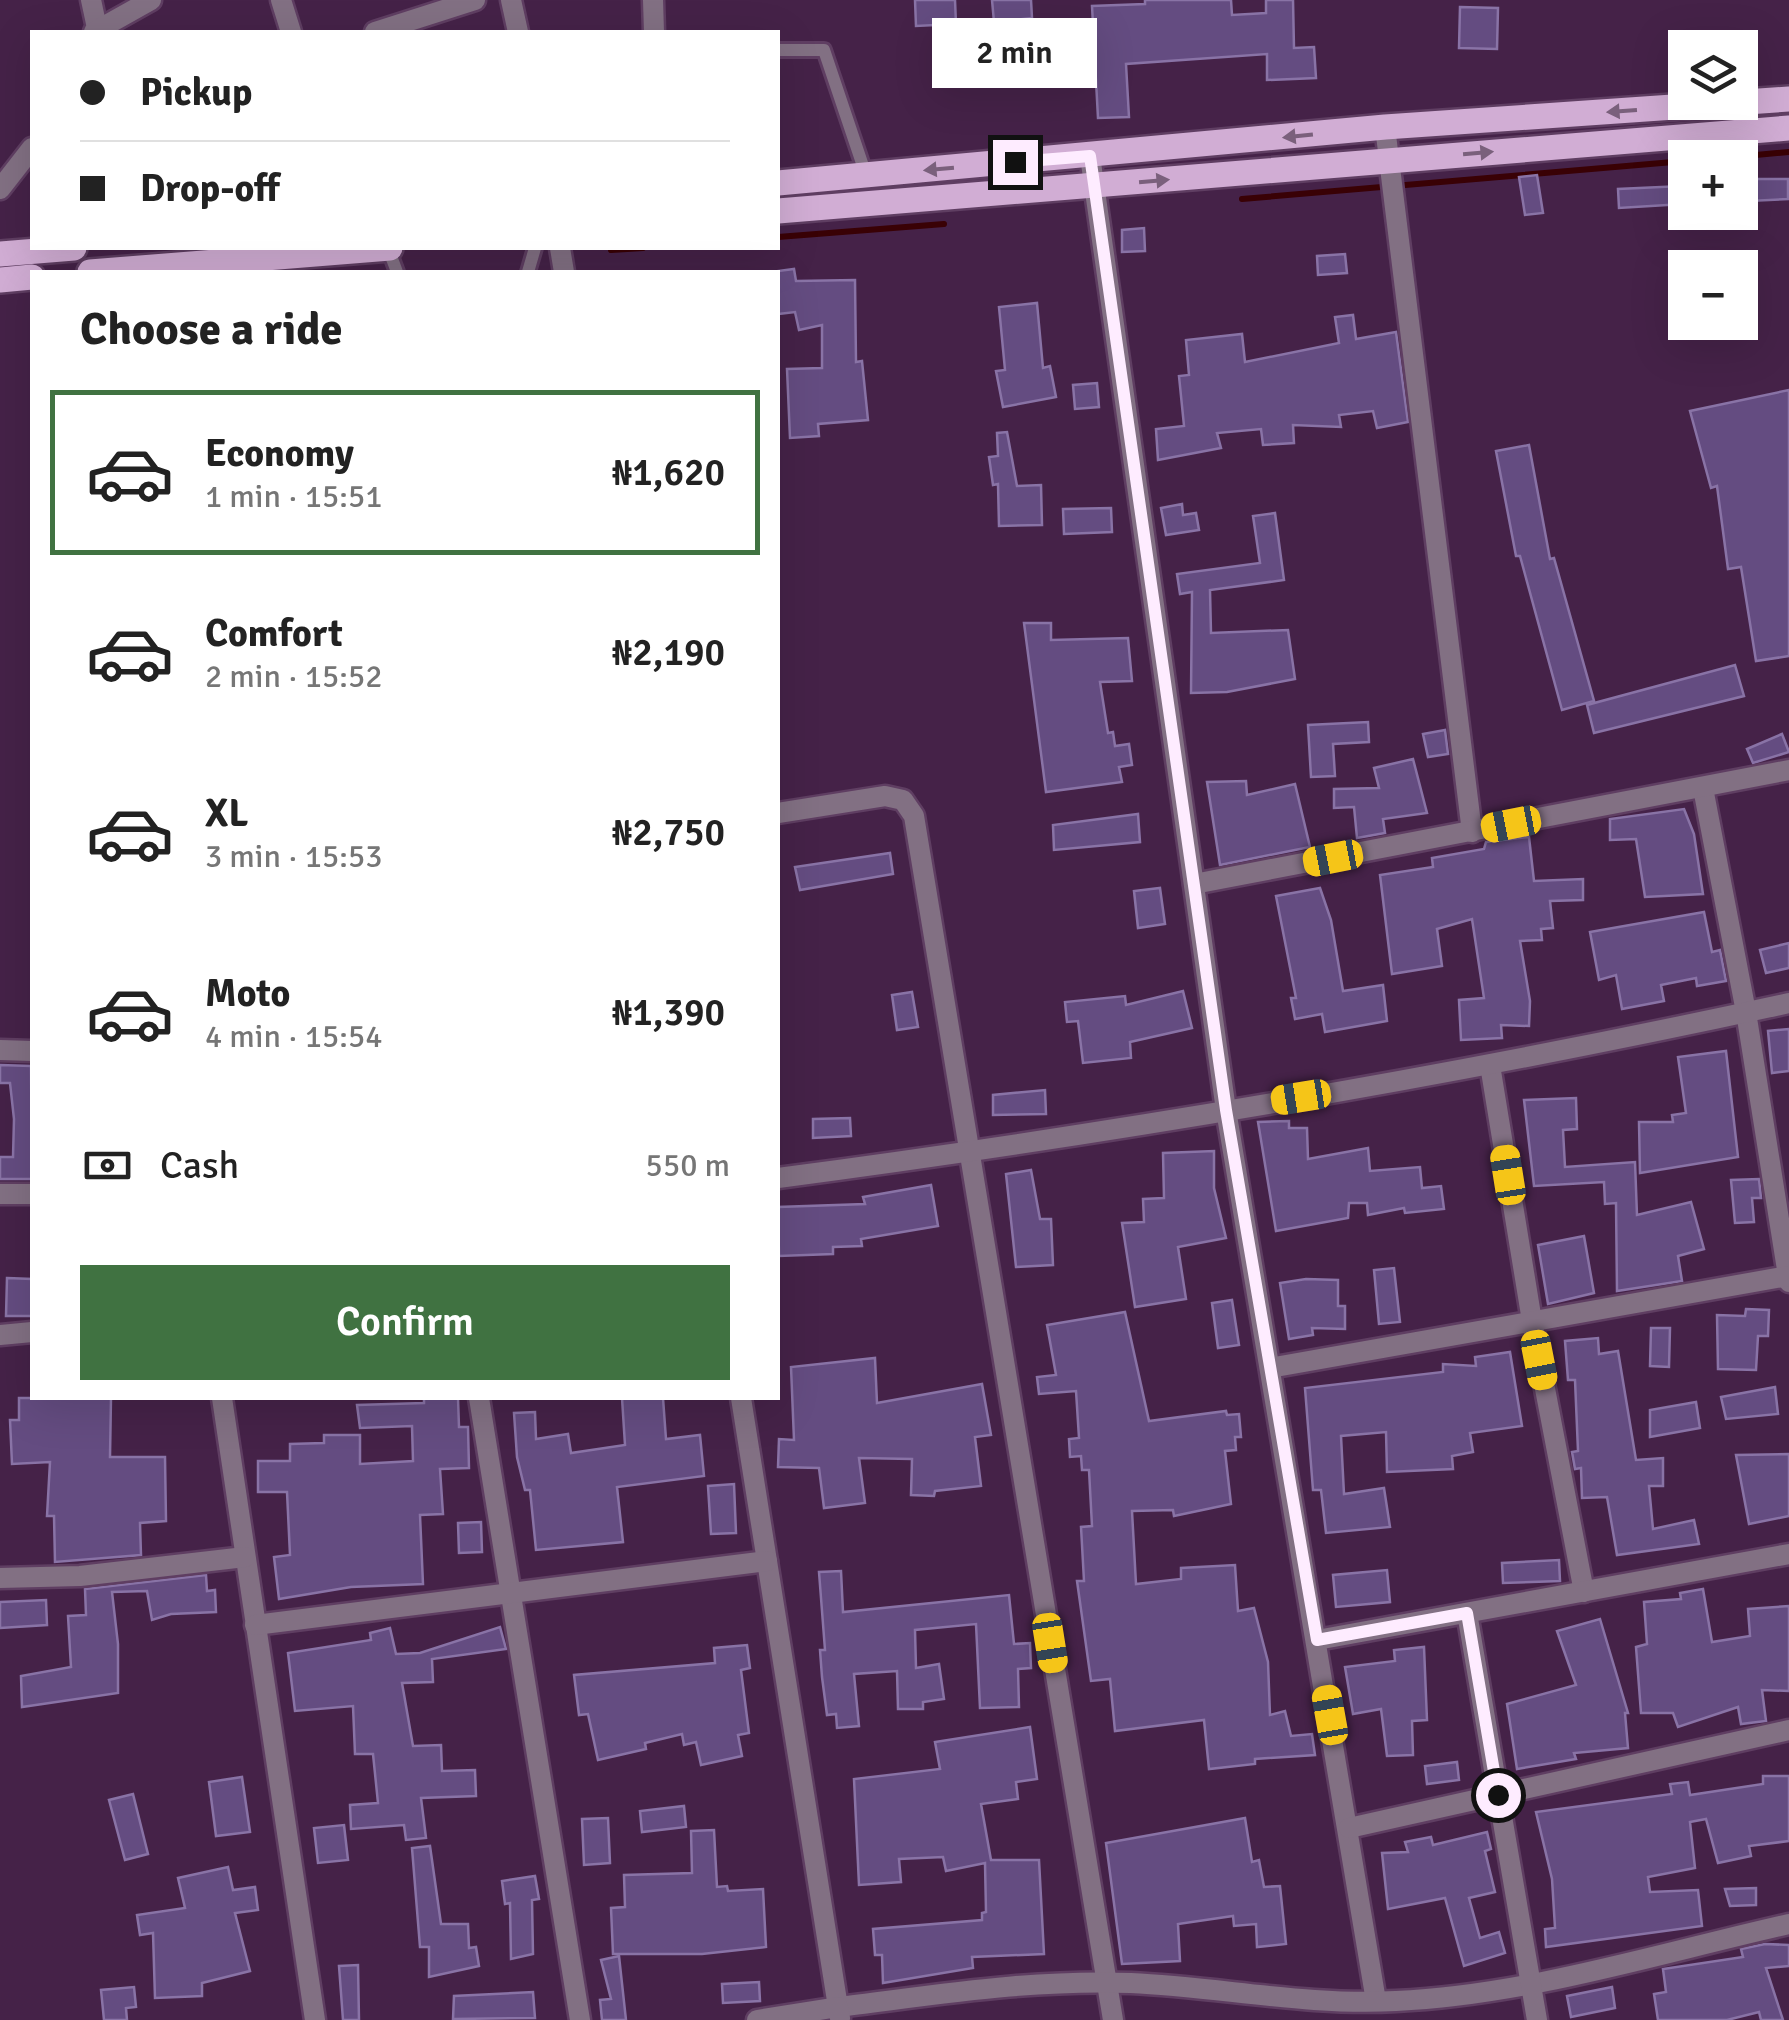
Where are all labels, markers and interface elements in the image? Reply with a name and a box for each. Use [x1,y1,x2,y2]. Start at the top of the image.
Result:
callout: 2 min [932,17,1098,87]
map controls [1668,30,1758,340]
button: layers [1668,30,1758,120]
text: 2 min [976,33,1053,72]
text: Pickup [140,69,252,116]
one-way arrow [1605,103,1637,119]
one-way arrow [1281,128,1313,144]
route end [993,140,1038,185]
button: + [1668,140,1758,230]
one-way arrow [1462,145,1494,161]
one-way arrow [923,162,955,178]
text: Drop-off [140,165,280,212]
one-way arrow [1138,173,1170,189]
button: − [1668,250,1758,340]
text: Choose a ride [80,302,343,357]
icon: car [85,428,175,518]
text: Economy [205,430,354,477]
text: ₦1,620 [612,449,725,496]
text: 1 min · 15:51 [205,477,383,516]
icon: car [85,608,175,698]
text: Comfort [205,610,343,657]
text: ₦2,190 [612,629,725,676]
text: 2 min · 15:52 [205,657,383,696]
icon: car [85,788,175,878]
text: XL [205,790,248,837]
car [1479,804,1543,844]
text: ₦2,750 [612,809,725,856]
text: 3 min · 15:53 [205,837,383,876]
car [1301,838,1365,878]
icon: car [85,968,175,1058]
text: Moto [205,970,290,1017]
text: ₦1,390 [612,989,725,1036]
text: 4 min · 15:54 [205,1017,383,1056]
car [1269,1077,1333,1117]
icon: cash [80,1138,135,1193]
text: Cash [160,1142,239,1189]
car [1488,1143,1528,1207]
text: 550 m [646,1146,730,1185]
button: Confirm [80,1265,730,1380]
car [1519,1328,1559,1392]
car [1030,1611,1070,1675]
car [1310,1683,1350,1747]
route start [1476,1773,1521,1818]

